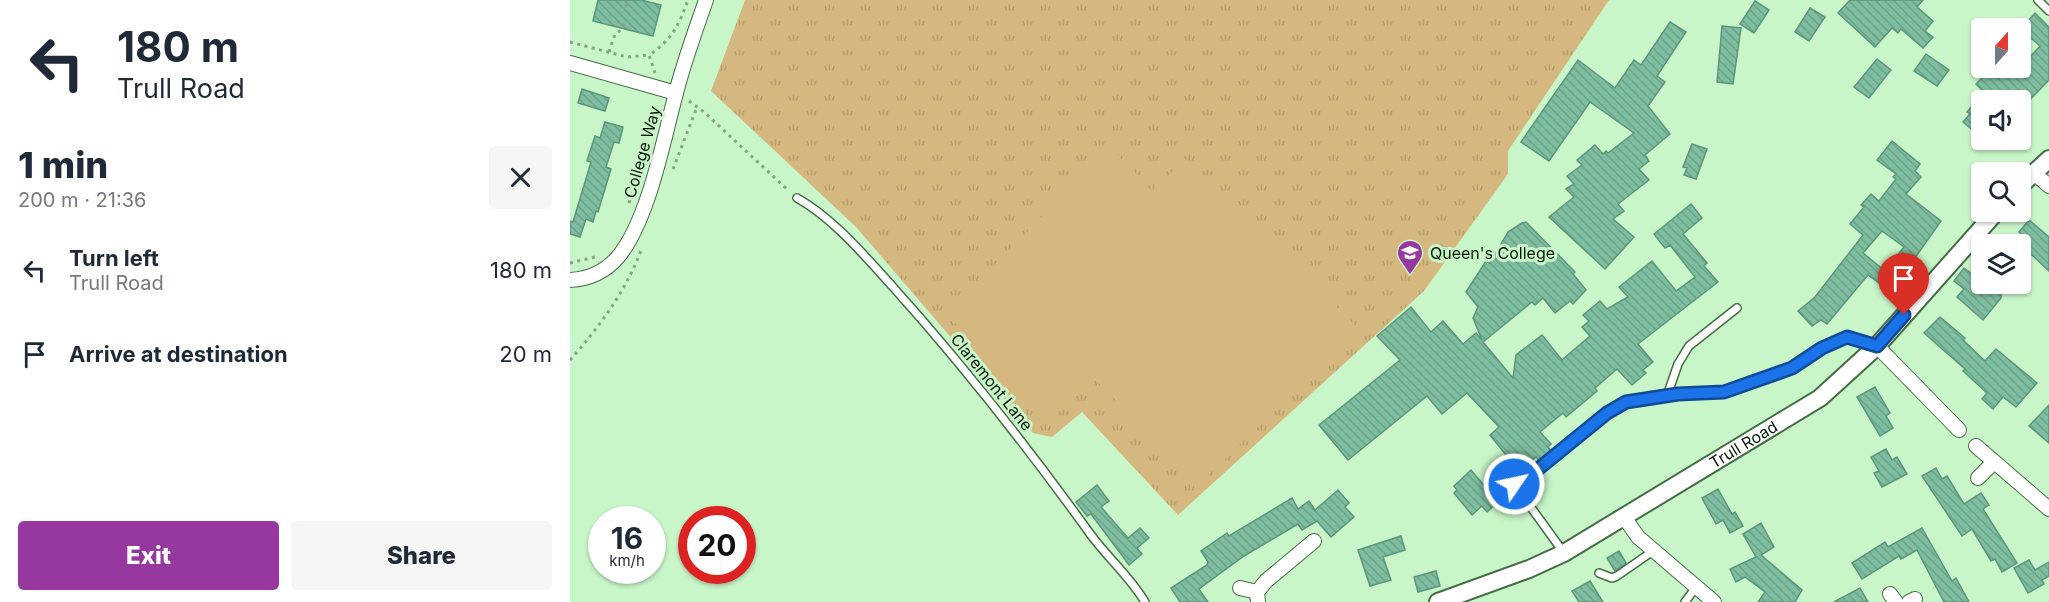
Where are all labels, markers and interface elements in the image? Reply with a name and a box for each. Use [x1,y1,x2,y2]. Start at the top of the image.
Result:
north arrow [1971,18,2031,78]
map controls [1971,18,2031,294]
text: 180 m [117,21,239,72]
icon: left [18,24,96,102]
text: Trull Road [117,72,245,105]
button: sound [1971,90,2031,150]
street label: College Way [619,104,665,200]
text: 1 min [18,143,108,187]
button: close [489,146,552,209]
button: search [1971,162,2031,222]
text: 200 m · 21:36 [18,188,146,212]
button: layers [1971,234,2031,294]
school or university icon: Queen's College [1395,238,1425,276]
place label: Queen's College [1430,243,1555,263]
text: Turn left [69,245,159,271]
pin [1878,253,1929,315]
icon: left [18,254,51,287]
text: 180 m [490,257,552,283]
icon: arrive [1887,262,1920,295]
text: Trull Road [69,271,164,295]
street label: Claremont Lane [947,329,1037,435]
icon: arrive [18,338,51,371]
text: Arrive at destination [69,341,288,367]
text: 20 m [499,341,552,367]
street label: Trull Road [1706,416,1781,473]
position arrow [1482,452,1546,516]
speed limit sign: 20 [678,506,756,584]
text: 16 [611,520,643,556]
button: Exit [18,521,279,590]
button: Share [291,521,552,590]
text: km/h [609,551,645,570]

